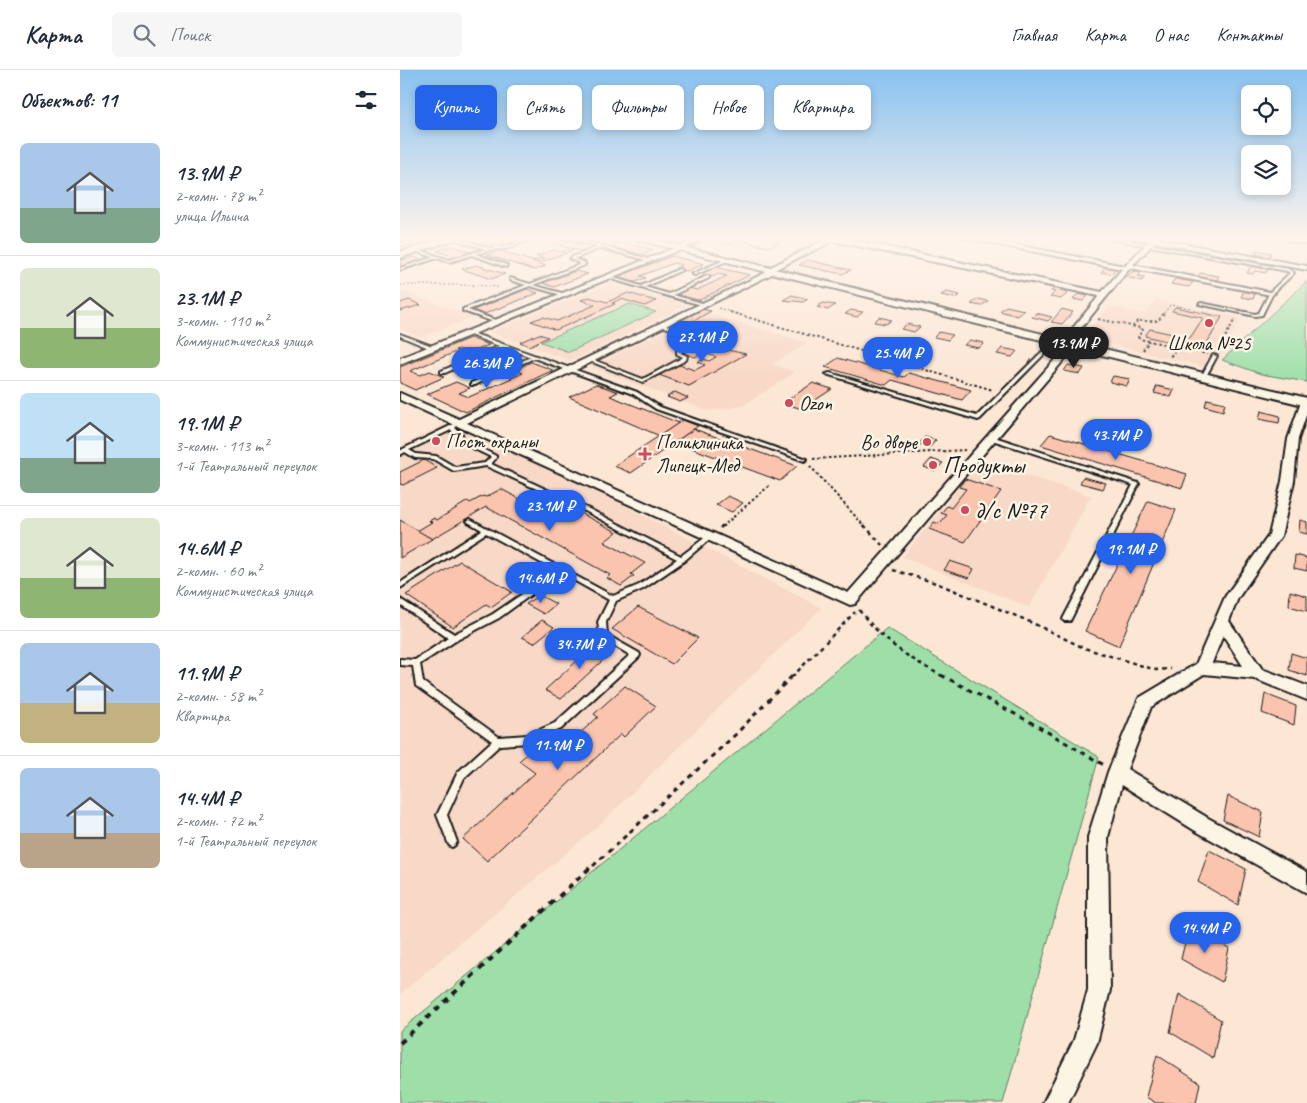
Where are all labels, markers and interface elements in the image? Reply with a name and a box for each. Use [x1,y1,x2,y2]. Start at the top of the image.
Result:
search box [112,12,462,57]
text: Карта [25,20,82,50]
icon: search [130,21,158,49]
text: Поиск [170,23,210,47]
text: Главная [1012,24,1057,46]
text: Карта [1085,24,1126,46]
text: О нас [1154,24,1189,46]
text: Контакты [1217,24,1282,46]
chip: Купить [415,85,497,130]
chip: Снять [507,85,582,130]
chip: Фильтры [592,85,684,130]
chip: Новое [694,85,764,130]
chip: Квартира [774,85,871,130]
map controls [1241,85,1291,195]
button: locate [1241,85,1291,135]
icon: filters [352,86,380,114]
text: Объектов: 11 [20,87,117,113]
button: layers [1241,145,1291,195]
text: 13.9M ₽ [175,160,239,186]
icon: home [60,163,120,223]
text: 2-комн. · 78 m² [175,186,261,206]
text: улица Ильича [175,206,248,226]
text: 23.1M ₽ [175,285,239,311]
icon: home [60,288,120,348]
text: 3-комн. · 110 m² [175,311,268,331]
marker: Школа №25 [1203,317,1215,329]
pin: 27.1M ₽ [656,320,748,363]
pin: 13.9M ₽ [1028,326,1120,369]
text: 27.1M ₽ [678,327,726,347]
text: Коммунистическая улица [175,331,313,351]
place label: Школа №25 [1167,331,1252,356]
text: 13.9M ₽ [1050,333,1098,353]
pin: 25.4M ₽ [852,336,944,379]
text: 25.4M ₽ [874,343,922,363]
pin: 26.3M ₽ [441,346,533,389]
text: 26.3M ₽ [463,353,511,373]
place label: Ozon [799,391,833,416]
marker: Ozon [783,397,795,409]
text: 19.1M ₽ [175,410,239,436]
icon: home [60,413,120,473]
pin: 43.7M ₽ [1070,418,1162,461]
text: 43.7M ₽ [1092,425,1140,445]
place label: Пост охраны [446,429,539,454]
place label: Поликлиника Липецк-Мед [656,430,744,478]
place label: Во дворе [861,430,918,455]
marker: Пост охраны [430,435,442,447]
text: 3-комн. · 113 m² [175,436,268,456]
marker: Во дворе [921,436,933,448]
marker: Поликлиника Липецк-Мед [638,447,652,461]
place label: Продукты [943,450,1027,480]
text: 1-й Театральный переулок [175,456,316,476]
marker: Продукты [927,459,939,471]
pin: 23.1M ₽ [504,490,596,532]
place label: д/с №77 [975,495,1048,525]
text: 23.1M ₽ [526,496,574,516]
marker: д/с №77 [959,504,971,516]
pin: 19.1M ₽ [1085,532,1177,575]
text: 14.6M ₽ [175,535,239,561]
icon: home [60,538,120,598]
text: 19.1M ₽ [1107,539,1155,559]
text: 2-комн. · 60 m² [175,561,261,581]
pin: 14.6M ₽ [495,562,587,604]
text: 14.6M ₽ [517,568,565,588]
text: Коммунистическая улица [175,581,313,601]
pin: 34.7M ₽ [534,628,626,670]
text: 34.7M ₽ [556,634,604,654]
text: 11.9M ₽ [175,660,239,686]
icon: home [60,663,120,723]
text: 2-комн. · 58 m² [175,686,261,706]
text: Квартира [175,706,230,726]
pin: 11.9M ₽ [512,728,604,771]
text: 11.9M ₽ [534,735,582,755]
text: 14.4M ₽ [175,785,239,811]
icon: home [60,788,120,848]
text: 2-комн. · 72 m² [175,811,261,831]
text: 1-й Театральный переулок [175,831,316,851]
pin: 14.4M ₽ [1159,912,1251,954]
text: 14.4M ₽ [1181,918,1229,938]

